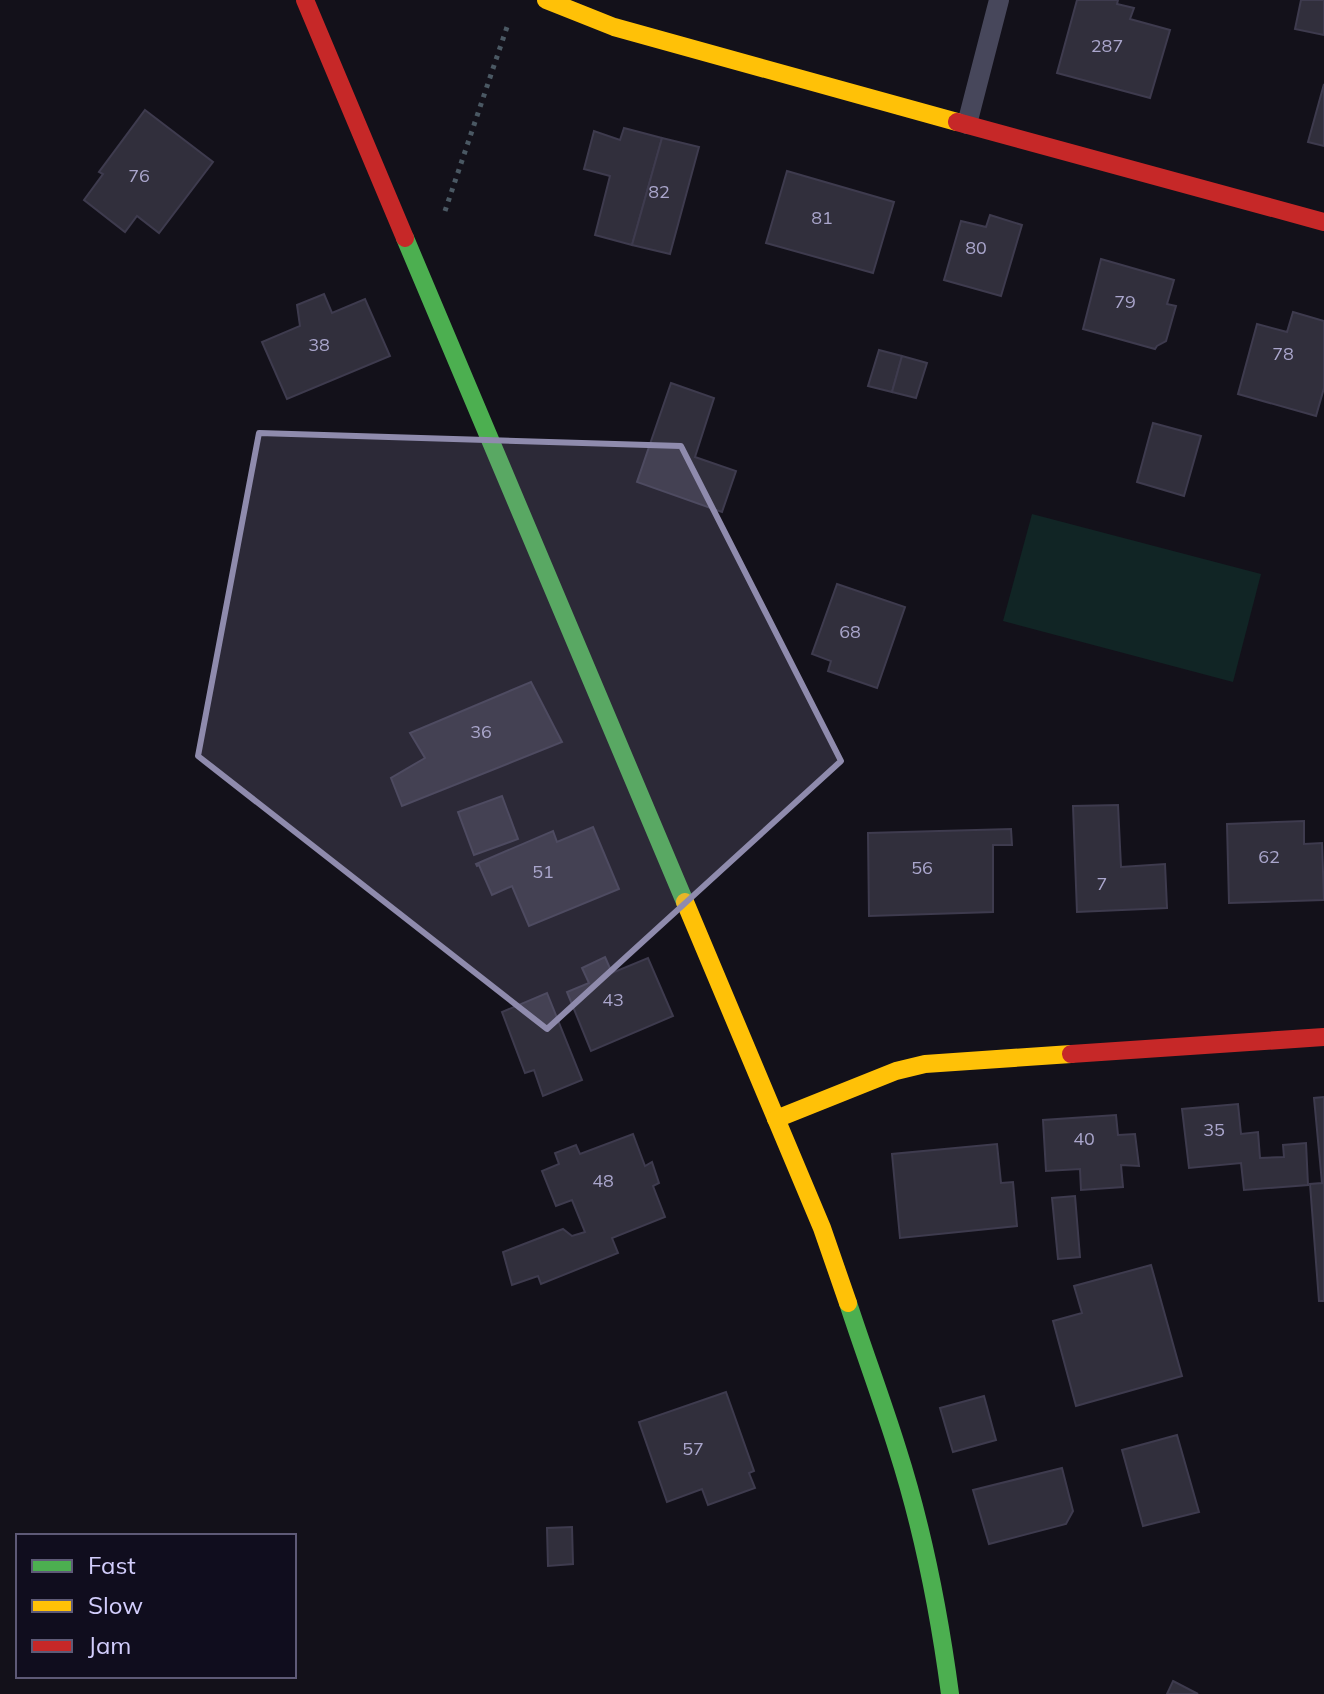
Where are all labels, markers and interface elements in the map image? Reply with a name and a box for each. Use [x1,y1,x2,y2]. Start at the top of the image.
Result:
house number: 287 [1091,34,1123,57]
house number: 76 [128,164,150,187]
house number: 82 [648,180,670,203]
house number: 81 [811,206,833,229]
house number: 80 [965,236,987,259]
house number: 79 [1114,290,1136,313]
house number: 38 [308,333,330,356]
house number: 78 [1272,342,1294,365]
house number: 68 [839,620,861,643]
house number: 36 [470,720,492,743]
house number: 62 [1258,845,1280,868]
house number: 56 [911,856,933,879]
house number: 51 [532,860,554,883]
house number: 7 [1097,872,1107,895]
house number: 43 [602,988,624,1011]
house number: 35 [1203,1118,1225,1141]
house number: 40 [1073,1127,1095,1150]
house number: 48 [592,1169,614,1192]
house number: 57 [682,1437,704,1460]
legend [16,1534,296,1678]
text: Fast [88,1550,136,1580]
text: Slow [88,1590,143,1620]
text: Jam [88,1630,131,1660]

